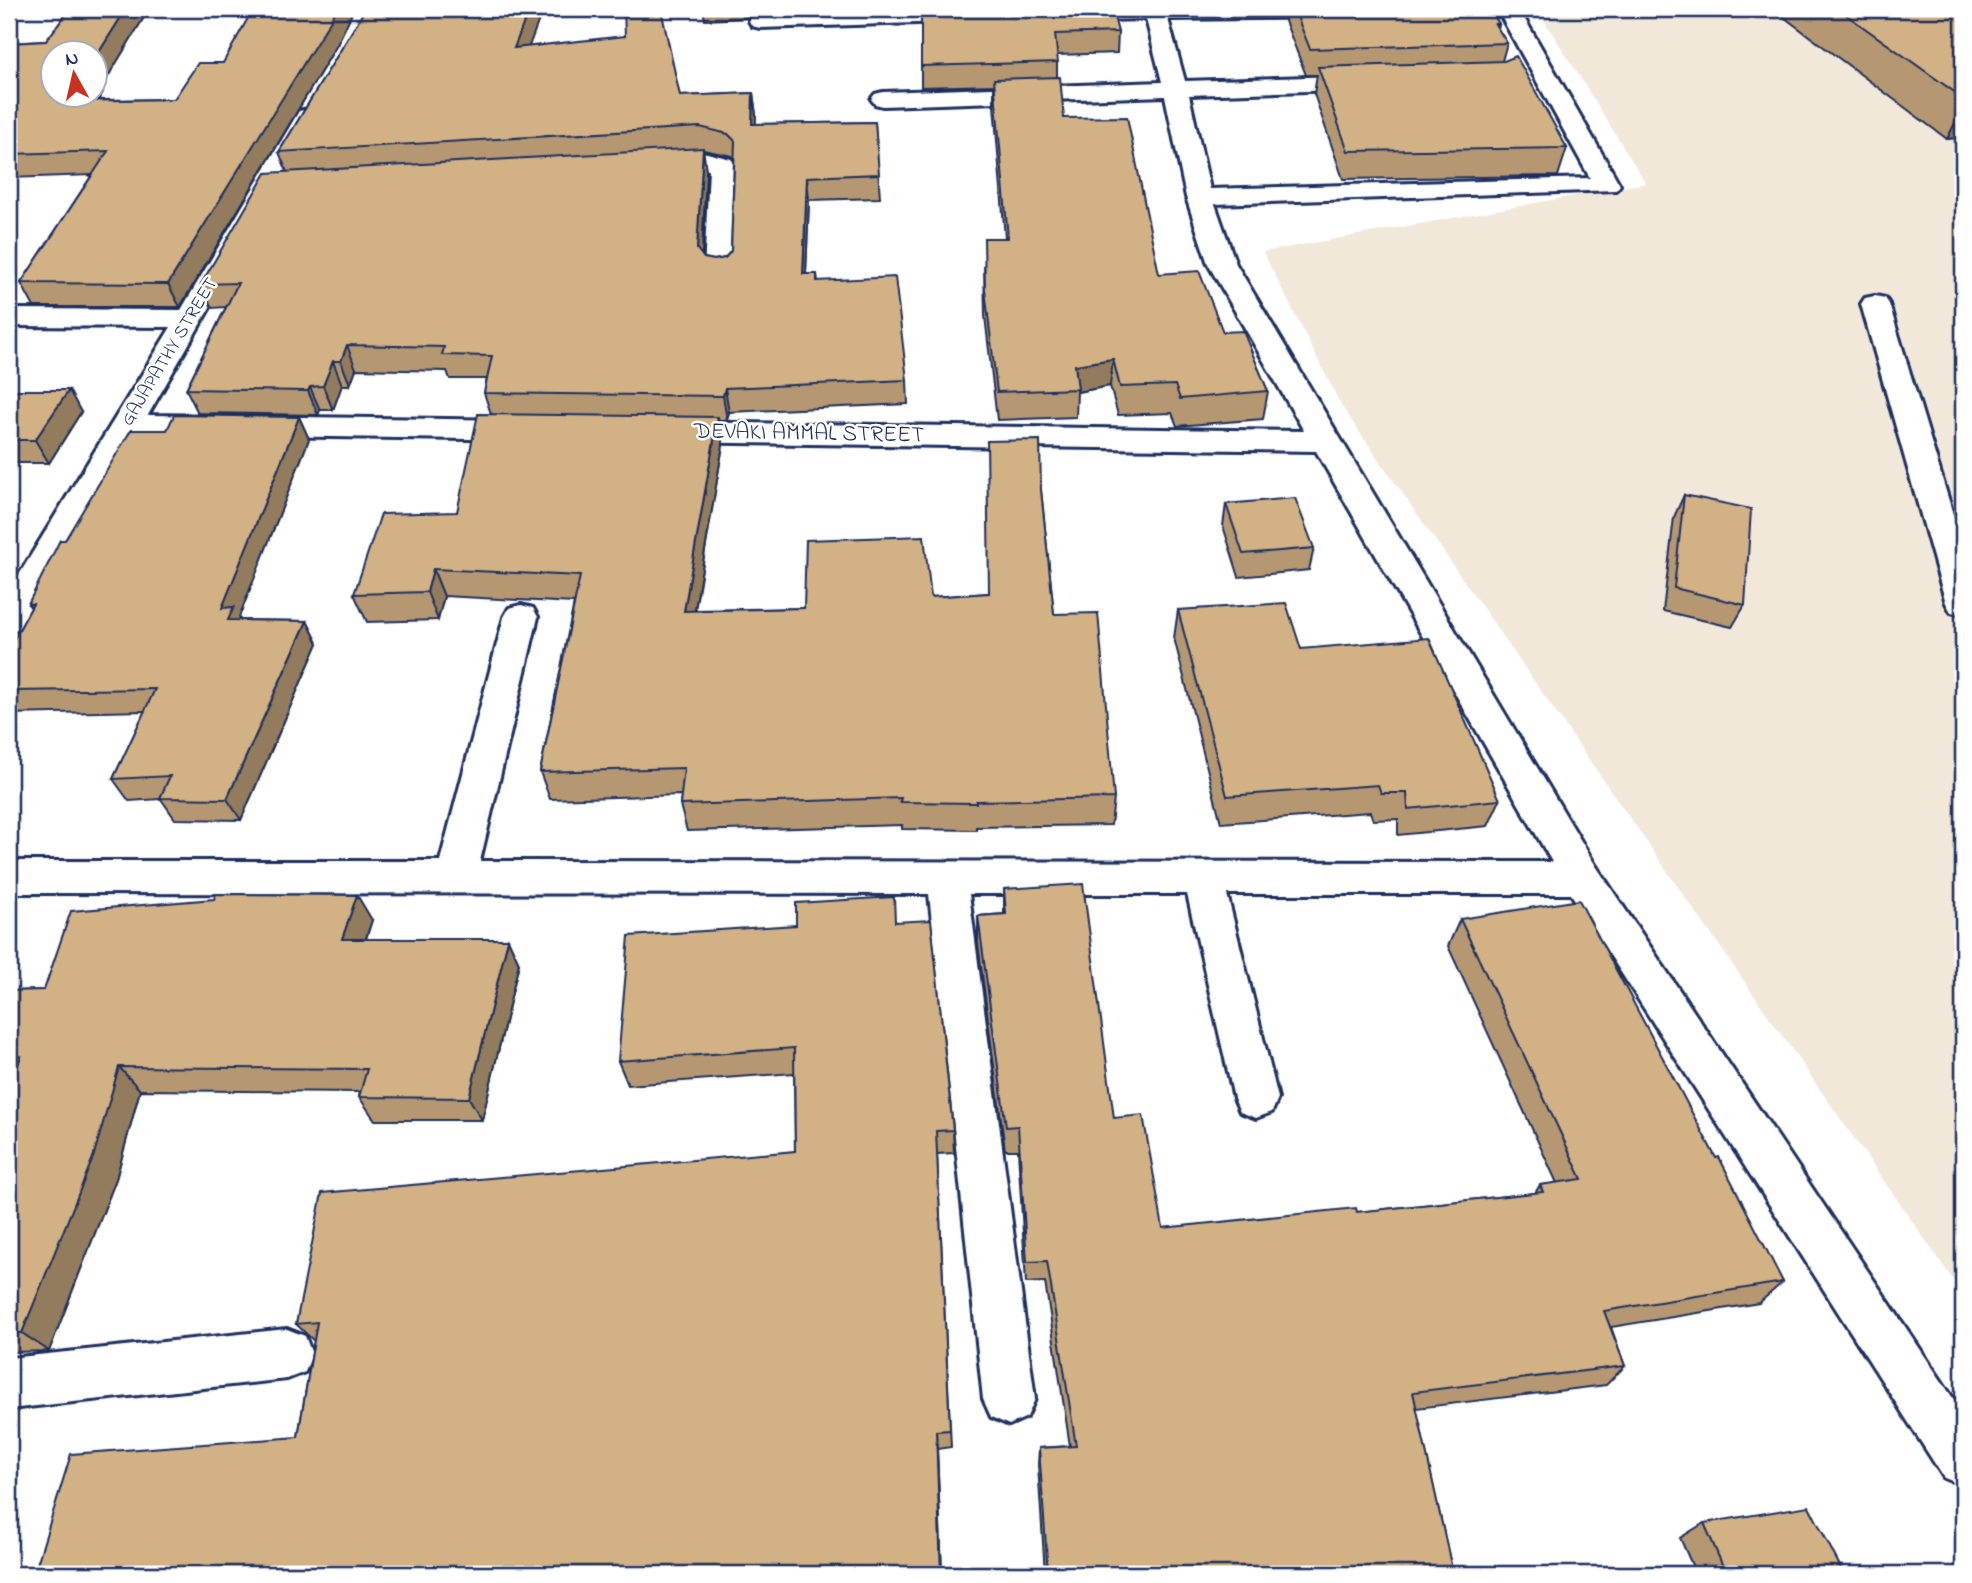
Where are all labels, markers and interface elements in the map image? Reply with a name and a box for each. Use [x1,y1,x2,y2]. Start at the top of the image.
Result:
north arrow [38,38,108,108]
text: N [64,45,80,74]
street label: GAJAPATHY STREET [115,272,225,431]
street label: DEVAKI AMMAL STREET [693,415,924,453]

